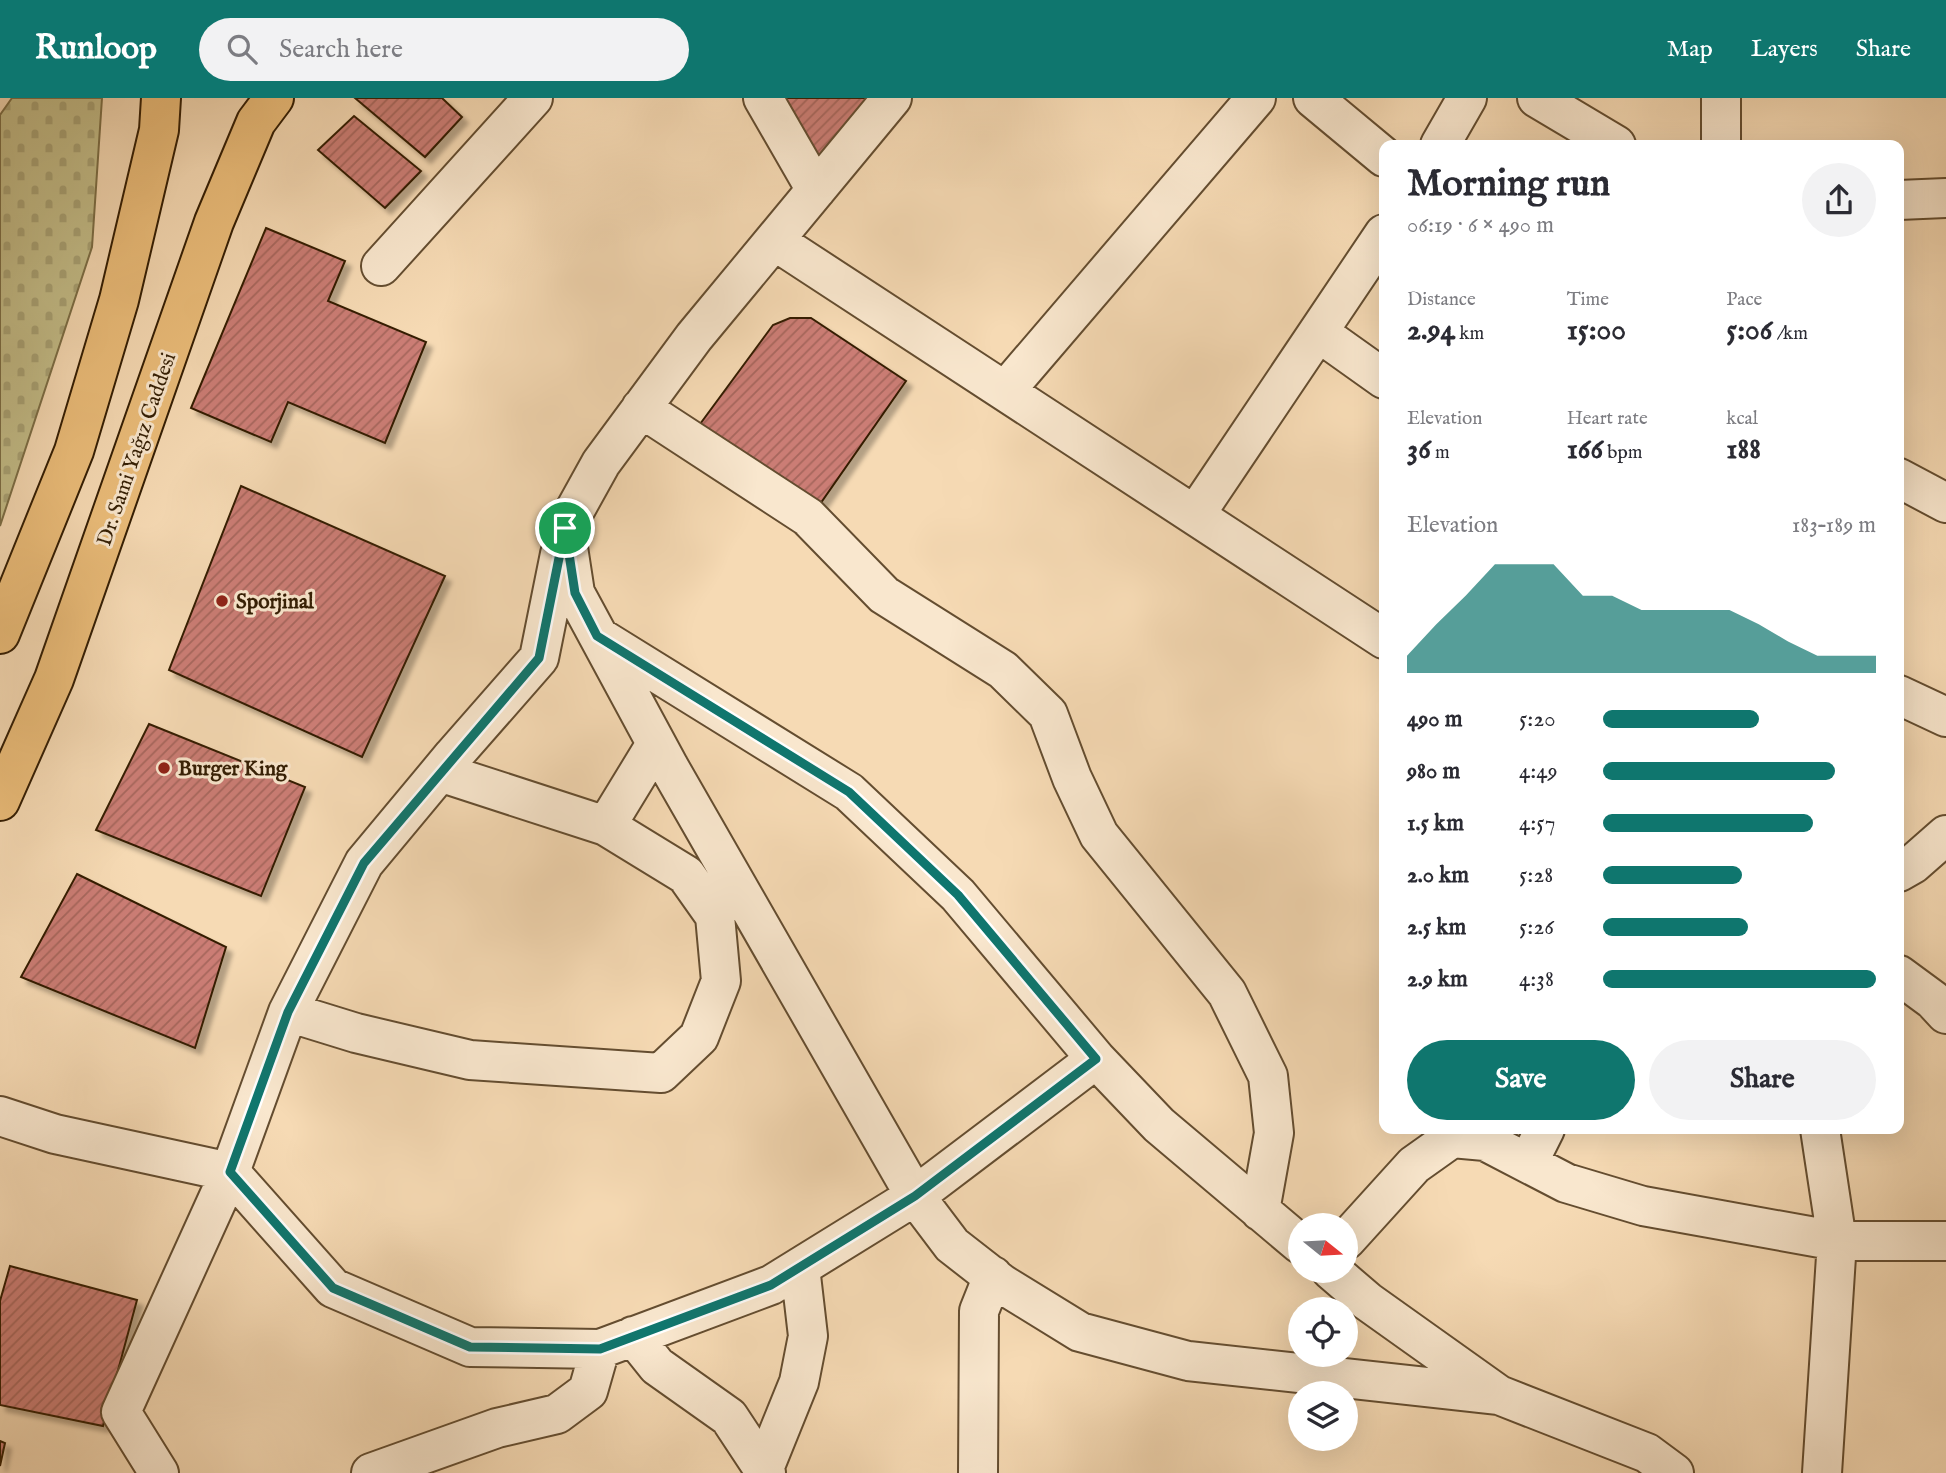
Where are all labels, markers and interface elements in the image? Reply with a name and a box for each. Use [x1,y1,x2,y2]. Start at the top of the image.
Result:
search box [199,18,689,81]
text: Runloop [35,28,157,70]
icon: search [223,30,261,68]
text: Search here [279,33,403,66]
text: Map [1667,34,1713,65]
text: Layers [1751,34,1818,65]
text: Share [1856,34,1911,65]
text: Morning run [1407,161,1610,209]
button: share [1802,163,1876,237]
text: 06:19 · 6 × 490 m [1407,211,1554,240]
text: Distance [1407,288,1476,312]
text: Time [1567,288,1609,312]
text: Pace [1726,288,1762,312]
text: 2.94 [1407,312,1455,350]
text: 15:00 [1567,312,1626,350]
text: 5:06 [1726,312,1773,350]
text: km [1455,322,1484,346]
text: /km [1773,322,1808,346]
street label: Dr. Sami Yağız Caddesi [92,349,183,550]
text: Elevation [1407,407,1482,431]
text: Heart rate [1567,407,1648,431]
text: kcal [1726,407,1758,431]
text: 36 [1407,431,1431,469]
text: 166 [1567,431,1603,469]
text: 188 [1726,431,1761,469]
text: m [1431,441,1450,465]
text: bpm [1603,441,1642,465]
pin [535,498,595,558]
icon: arrive [546,509,584,547]
text: Elevation [1407,511,1498,540]
text: 183–189 m [1792,511,1876,540]
place label: Sporjinal [236,589,315,616]
marker: Sporjinal [214,593,230,609]
text: 490 m [1407,705,1462,734]
text: 5:20 [1519,705,1556,734]
place label: Burger King [178,756,288,783]
text: 980 m [1407,757,1460,786]
text: 4:49 [1519,757,1558,786]
marker: Burger King [156,760,172,776]
text: 1.5 km [1407,809,1464,838]
text: 4:57 [1519,809,1555,838]
text: 2.0 km [1407,861,1469,890]
text: 5:28 [1519,861,1553,890]
text: 2.5 km [1407,913,1466,942]
text: 5:26 [1519,913,1554,942]
text: 2.9 km [1407,965,1468,994]
text: 4:38 [1519,965,1554,994]
button: Save [1407,1040,1635,1120]
button: Share [1649,1040,1876,1120]
north arrow [1288,1213,1358,1283]
map controls [1288,1213,1358,1451]
button: locate [1288,1297,1358,1367]
button: layers [1288,1381,1358,1451]

